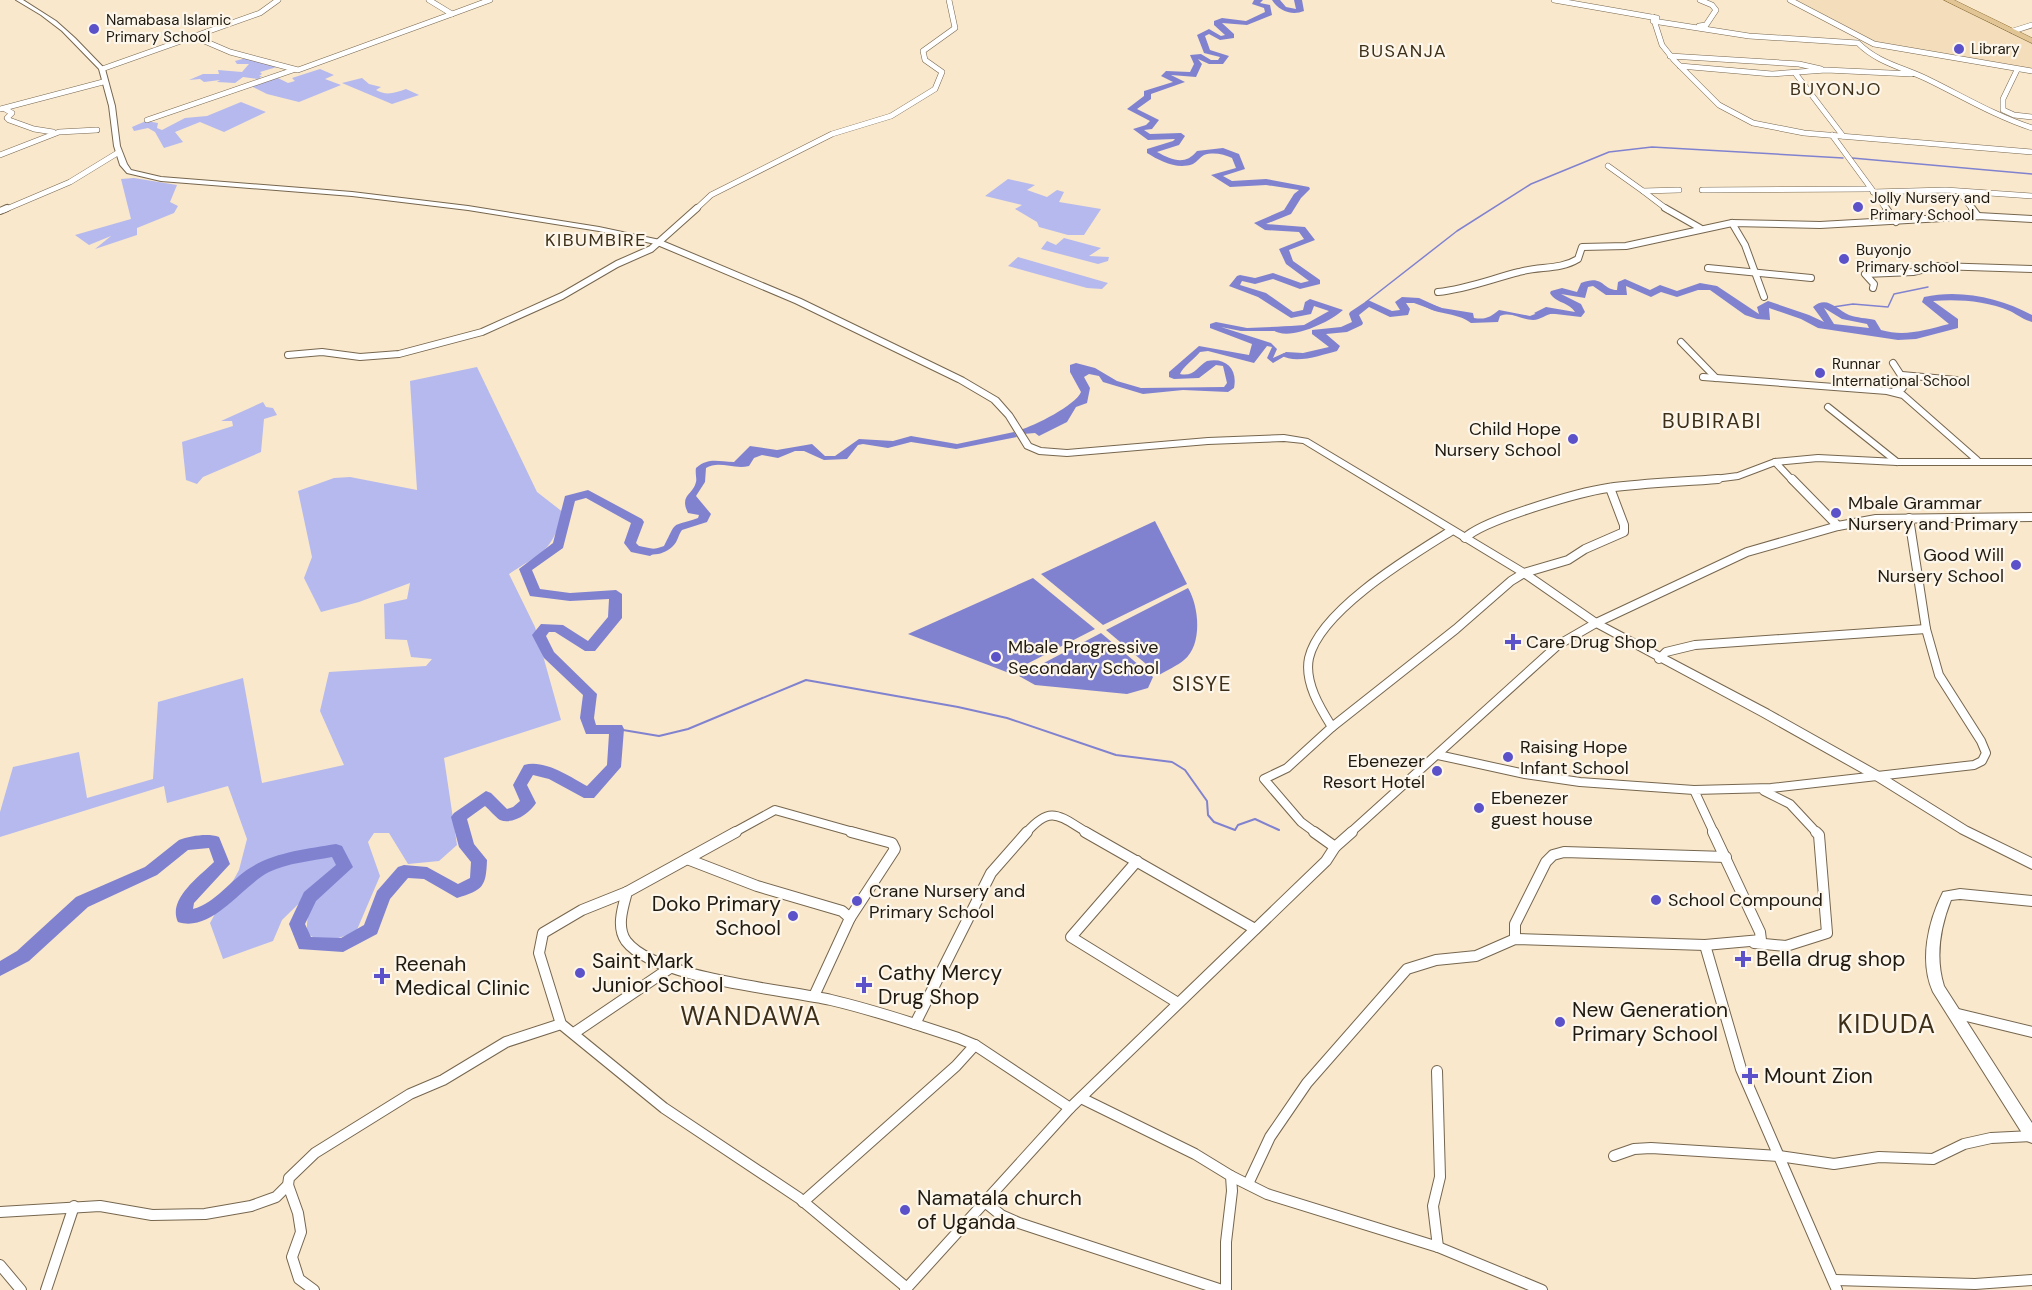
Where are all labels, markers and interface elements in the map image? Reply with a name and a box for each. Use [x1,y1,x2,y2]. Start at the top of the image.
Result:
place label: Namabasa Islamic Primary School [106,10,231,47]
marker: Namabasa Islamic Primary School [87,22,101,36]
district label: BUSANJA [1359,39,1447,63]
place label: Library [1971,39,2020,59]
marker: Library [1952,42,1966,56]
district label: BUYONJO [1790,77,1882,101]
place label: Jolly Nursery and Primary School [1870,188,1990,225]
marker: Jolly Nursery and Primary School [1851,200,1865,214]
district label: KIBUMBIRE [545,228,647,252]
place label: Buyonjo Primary school [1856,240,1959,277]
marker: Buyonjo Primary school [1837,252,1851,266]
place label: Runnar International School [1832,354,1970,391]
marker: Runnar International School [1813,366,1827,380]
district label: BUBIRABI [1662,407,1762,435]
place label: Child Hope Nursery School [1434,417,1561,462]
marker: Child Hope Nursery School [1566,432,1580,446]
place label: Mbale Grammar Nursery and Primary [1848,491,2018,536]
marker: Mbale Grammar Nursery and Primary [1829,506,1843,520]
place label: Good Will Nursery School [1877,543,2004,588]
marker: Good Will Nursery School [2009,558,2023,572]
place label: Care Drug Shop [1526,630,1657,654]
marker: Care Drug Shop [1504,633,1522,651]
place label: Mbale Progressive Secondary School [1008,635,1159,680]
marker: Mbale Progressive Secondary School [989,650,1003,664]
district label: SISYE [1172,670,1232,698]
place label: Raising Hope Infant School [1520,735,1629,780]
place label: Ebenezer Resort Hotel [1323,749,1425,794]
marker: Raising Hope Infant School [1501,750,1515,764]
marker: Ebenezer Resort Hotel [1430,764,1444,778]
place label: Ebenezer guest house [1491,786,1593,831]
marker: Ebenezer guest house [1472,801,1486,815]
place label: Crane Nursery and Primary School [869,879,1025,924]
place label: School Compound [1668,888,1823,912]
place label: Doko Primary School [652,890,781,942]
marker: School Compound [1649,893,1663,907]
marker: Crane Nursery and Primary School [850,894,864,908]
marker: Doko Primary School [786,909,800,923]
place label: Bella drug shop [1756,945,1905,973]
place label: Saint Mark Junior School [592,947,723,999]
place label: Reenah Medical Clinic [395,950,530,1002]
marker: Bella drug shop [1734,950,1752,968]
place label: Cathy Mercy Drug Shop [878,959,1002,1011]
marker: Saint Mark Junior School [573,966,587,980]
marker: Reenah Medical Clinic [373,967,391,985]
marker: Cathy Mercy Drug Shop [855,976,873,994]
place label: New Generation Primary School [1572,996,1728,1048]
district label: WANDAWA [680,999,822,1033]
district label: KIDUDA [1837,1007,1937,1041]
marker: New Generation Primary School [1553,1015,1567,1029]
place label: Mount Zion [1764,1062,1873,1090]
marker: Mount Zion [1741,1067,1759,1085]
place label: Namatala church of Uganda [917,1184,1082,1236]
marker: Namatala church of Uganda [898,1203,912,1217]

